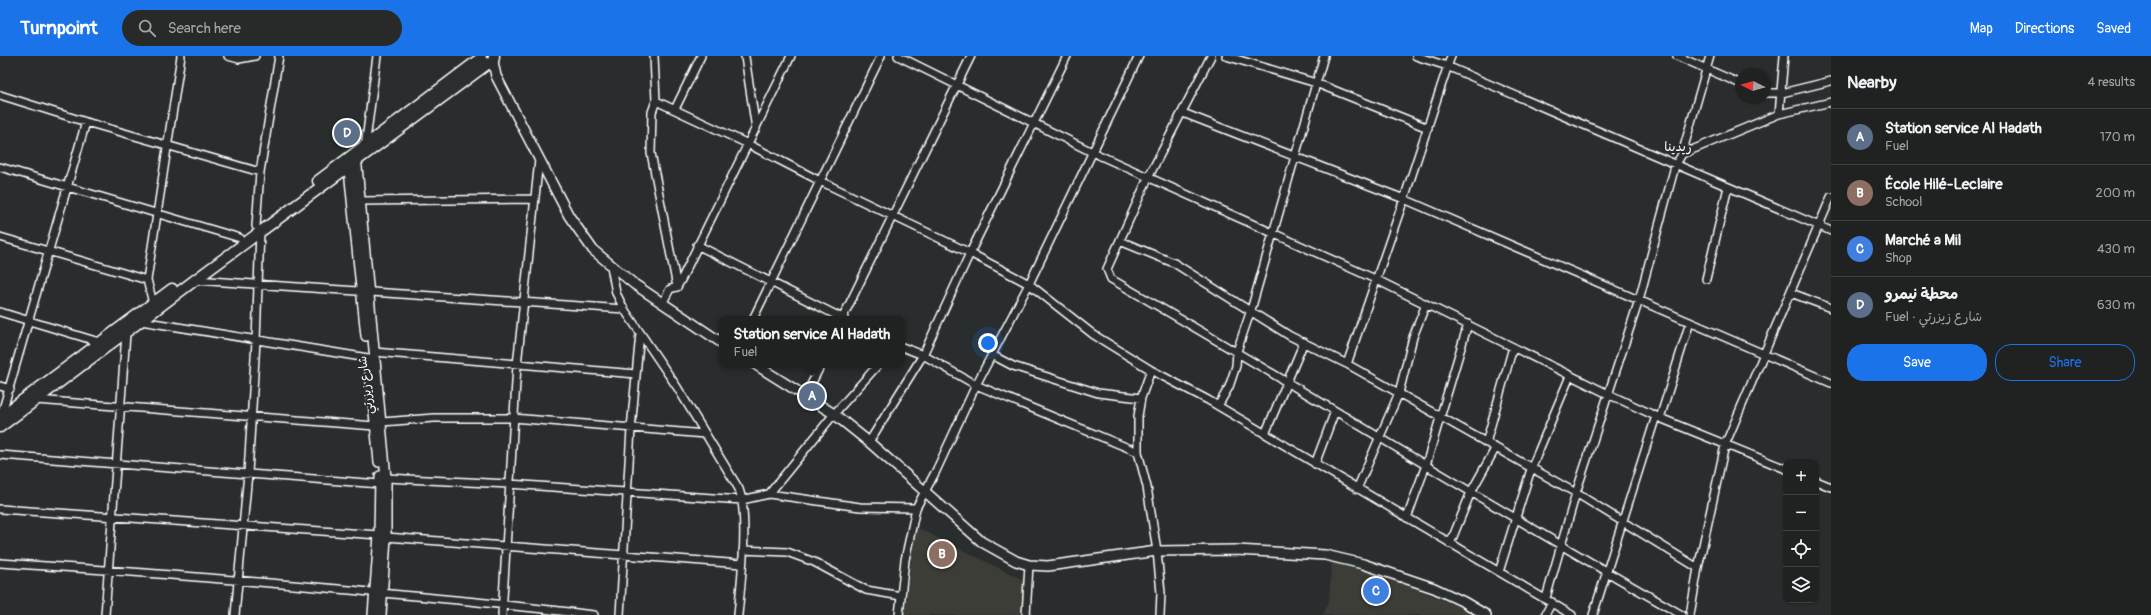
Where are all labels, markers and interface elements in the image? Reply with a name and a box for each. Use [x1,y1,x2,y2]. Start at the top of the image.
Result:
search box [122,10,402,46]
text: Turnpoint [20,16,98,40]
icon: search [136,17,158,39]
text: Search here [168,19,241,38]
text: Map [1970,20,1993,37]
text: Directions [2015,20,2074,37]
text: Saved [2096,20,2131,37]
north arrow [1735,68,1771,104]
text: Nearby [1847,72,1896,93]
text: 4 results [2088,74,2135,90]
pin: D [334,118,360,148]
text: Station service Al Hadath [1885,119,2042,138]
text: A [1856,129,1864,145]
text: 170 m [2100,129,2135,145]
text: Fuel [1885,138,1909,154]
district label: ريدينا [1664,139,1692,155]
text: École Hilé-Leclaire [1885,175,2003,194]
text: B [1856,185,1864,201]
text: 200 m [2096,185,2135,201]
text: School [1885,194,1922,210]
text: Marché a Mil [1885,231,1961,250]
text: C [1856,241,1864,257]
text: 430 m [2097,241,2135,257]
text: Shop [1885,250,1912,266]
text: محطة نيمرو [1885,285,1958,304]
text: D [1856,297,1864,313]
text: 630 m [2097,297,2135,313]
text: Fuel · شارع زيزرتي [1885,309,1982,325]
popup [719,316,905,368]
text: Station service Al Hadath [734,325,890,344]
your location [978,333,998,353]
text: Fuel [734,344,757,360]
button: Save [1847,344,1987,381]
button: Share [1995,344,2135,381]
street label: شارع زيزرتي [355,355,380,415]
pin: A [799,381,825,411]
map controls [1783,459,1819,603]
button: + [1783,459,1819,495]
button: − [1783,495,1819,531]
button: locate [1783,531,1819,567]
pin: B [929,539,955,569]
button: layers [1783,567,1819,603]
pin: C [1363,576,1389,606]

